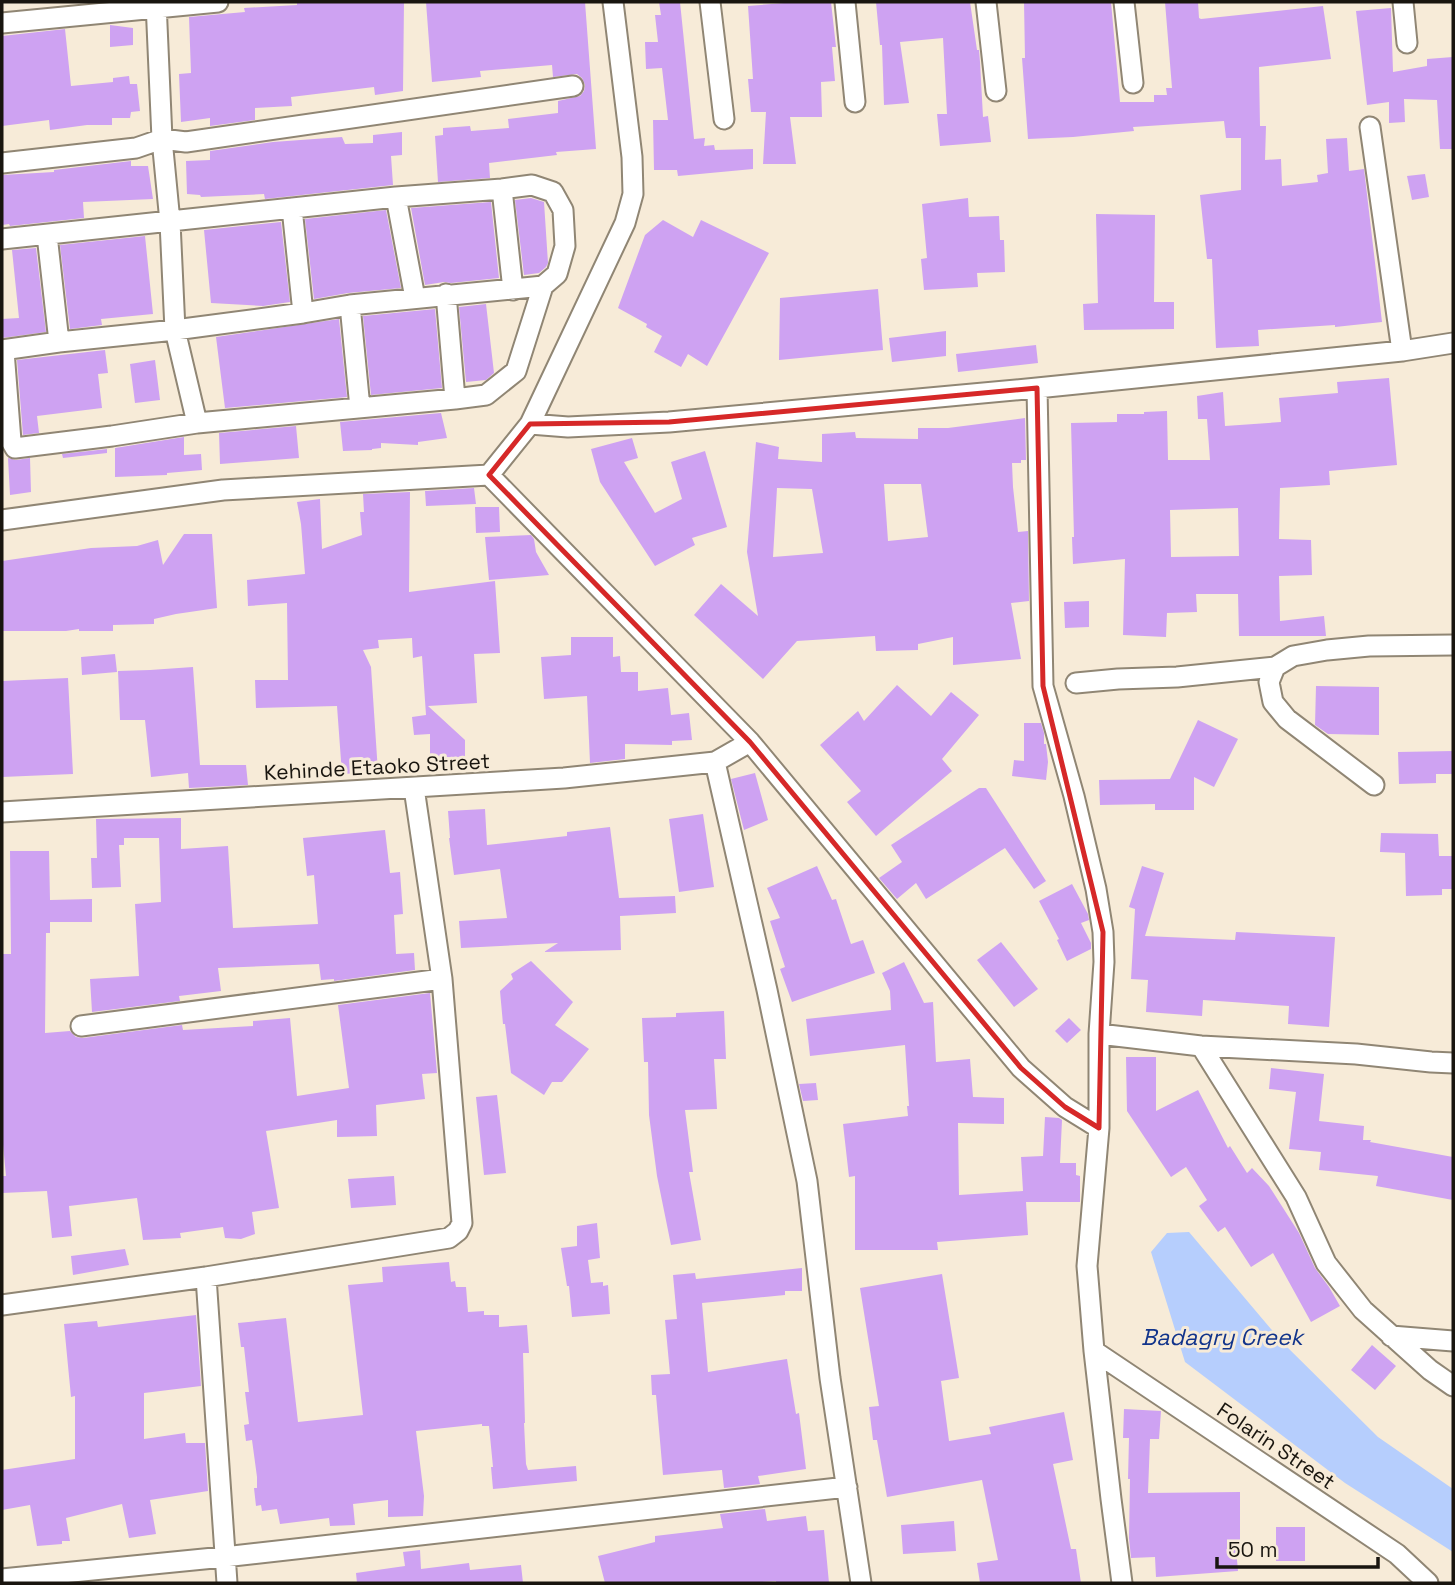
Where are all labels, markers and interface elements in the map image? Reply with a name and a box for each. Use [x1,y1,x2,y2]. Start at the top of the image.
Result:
street label: Kehinde Etaoko Street [263,747,491,786]
water label: Badagry Creek [1141,1322,1306,1352]
street label: Folarin Street [1212,1396,1341,1495]
scale bar [1217,1526,1378,1570]
text: 50 m [1228,1536,1278,1563]

